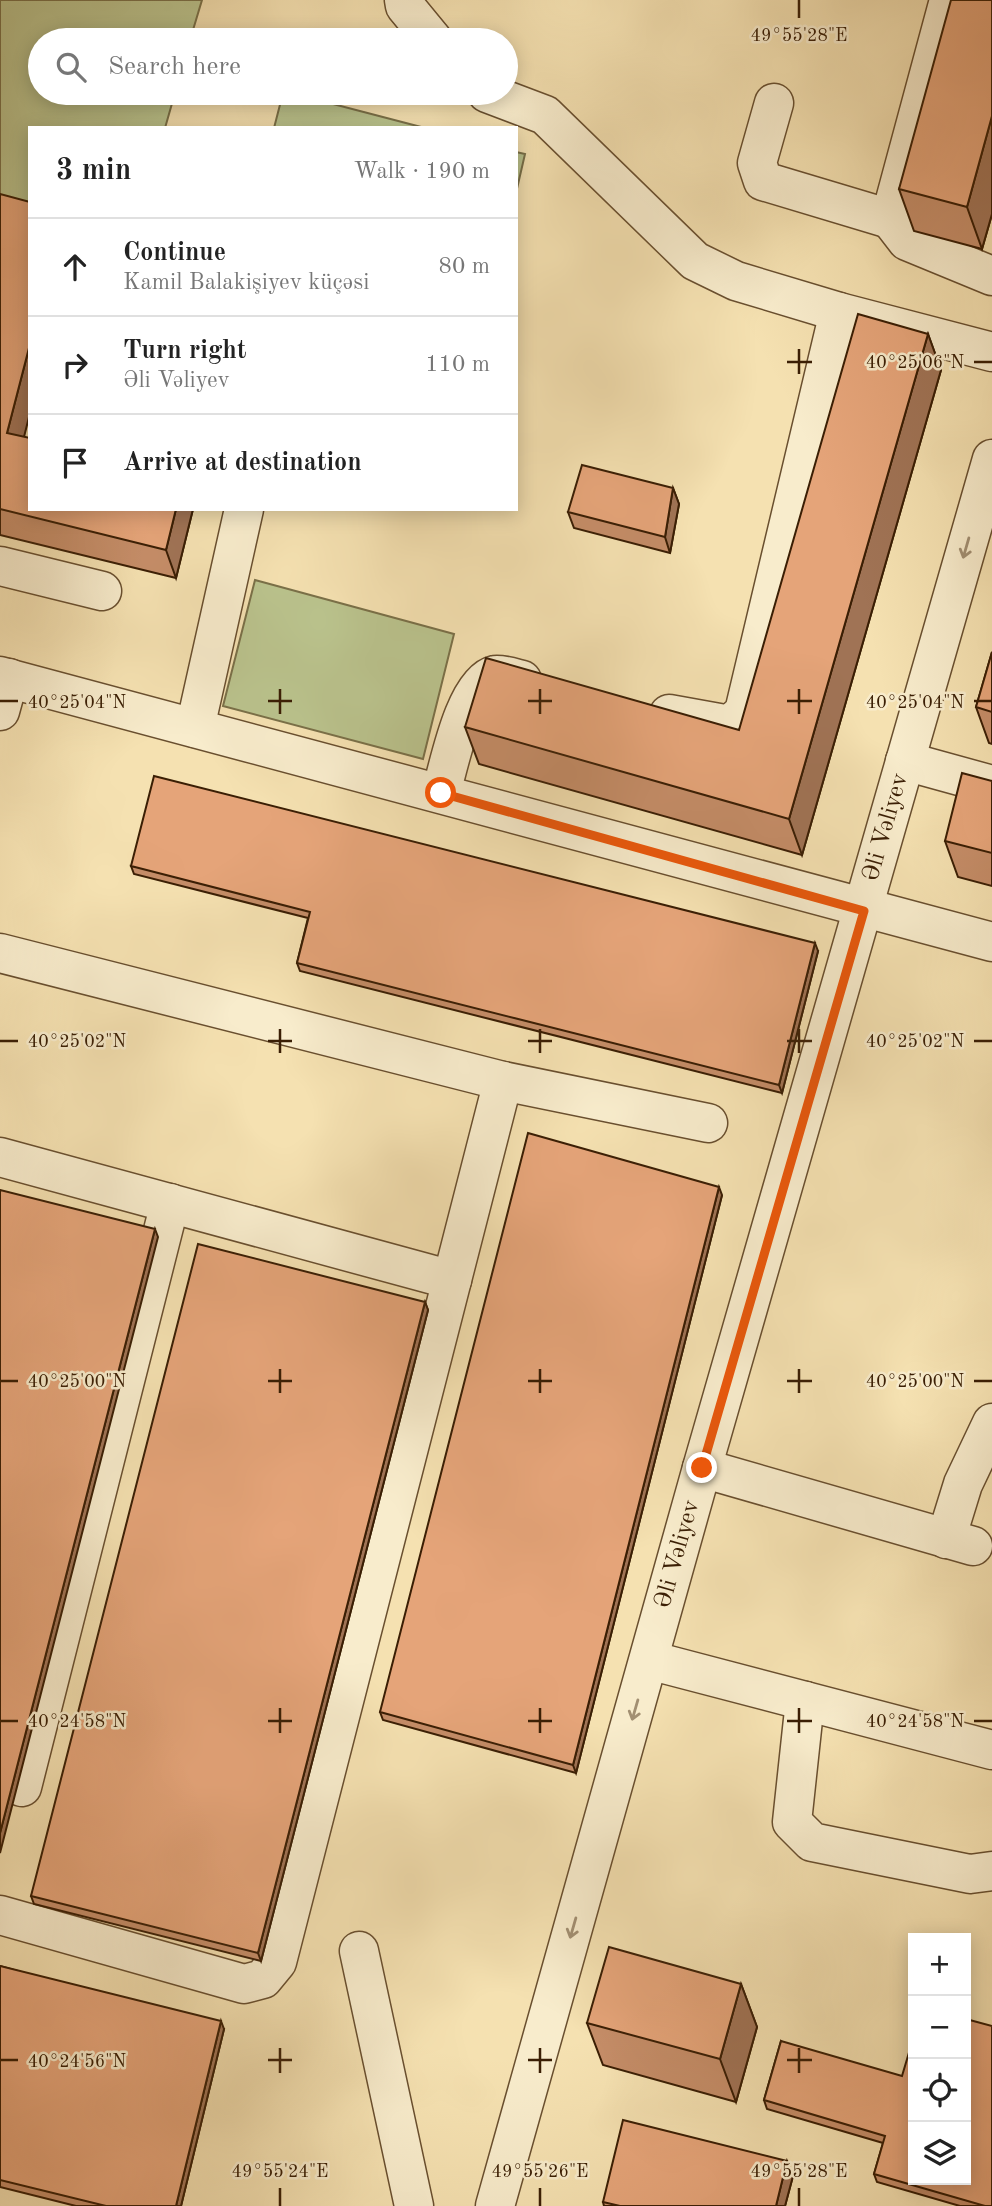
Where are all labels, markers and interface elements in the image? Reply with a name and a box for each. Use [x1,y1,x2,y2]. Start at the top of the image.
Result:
text: 49°55'28"E [751,27,847,45]
search box [28,28,518,105]
icon: search [52,48,90,86]
text: Search here [108,54,241,80]
text: 3 min [56,156,131,186]
text: Walk · 190 m [354,160,490,183]
text: Continue [123,240,226,266]
icon: ahead [56,248,94,286]
text: 80 m [439,255,490,278]
text: Kamil Balakişiyev küçəsi [123,271,369,294]
text: Turn right [123,338,246,364]
icon: right [56,346,94,384]
text: 110 m [425,353,490,376]
text: 40°25'06"N [866,354,964,372]
text: Əli Vəliyev [123,369,230,392]
icon: arrive [56,444,94,482]
text: Arrive at destination [123,450,362,476]
one-way arrow [959,537,972,559]
text: 40°25'04"N [28,694,126,712]
text: 40°25'04"N [866,694,964,712]
street label: Əli Vəliyev [859,770,913,884]
route start [425,777,456,808]
text: 40°25'02"N [28,1033,126,1051]
text: 40°25'02"N [866,1033,964,1051]
text: 40°25'00"N [28,1373,126,1391]
text: 40°25'00"N [866,1373,964,1391]
route end [686,1452,717,1483]
street label: Əli Vəliyev [651,1497,705,1611]
one-way arrow [627,1698,640,1720]
text: 40°24'58"N [28,1713,126,1731]
text: 40°24'58"N [866,1713,964,1731]
one-way arrow [565,1917,578,1939]
map controls [908,1933,971,2185]
button: + [908,1933,971,1996]
button: − [908,1996,971,2059]
text: 40°24'56"N [28,2053,126,2071]
button: locate [908,2059,971,2122]
button: layers [908,2122,971,2185]
text: 49°55'24"E [232,2163,328,2181]
text: 49°55'26"E [492,2163,588,2181]
text: 49°55'28"E [751,2163,847,2181]

